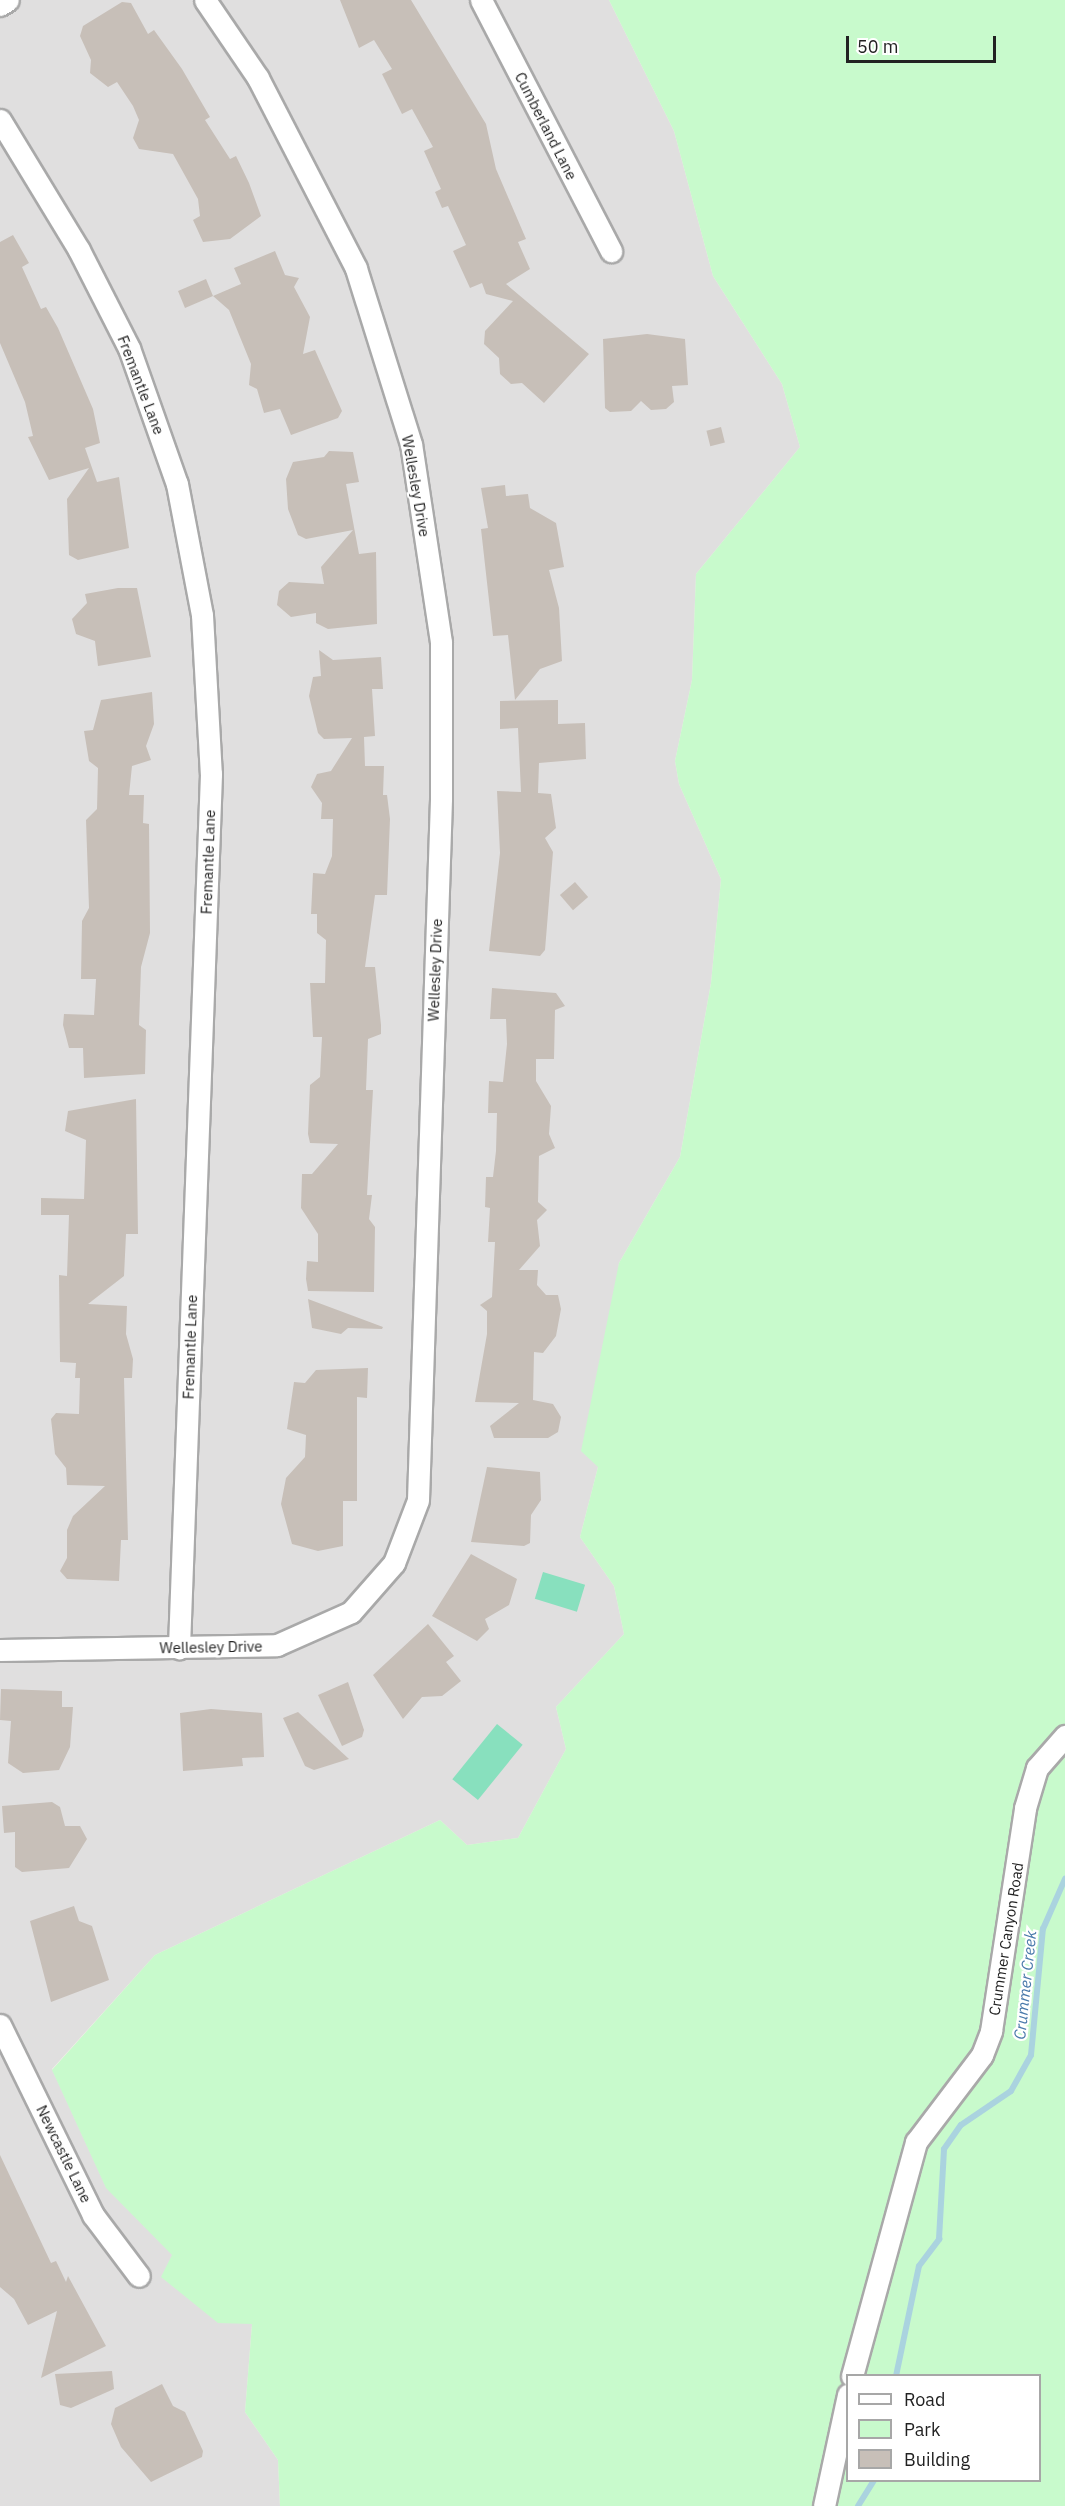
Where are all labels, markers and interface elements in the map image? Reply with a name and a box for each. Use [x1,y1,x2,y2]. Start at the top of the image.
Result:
scale bar [849,24,999,62]
text: 50 m [857,35,899,58]
street label: Cumberland Lane [511,69,581,183]
street label: Fremantle Lane [114,333,168,437]
street label: Wellesley Drive [398,434,434,538]
street label: Fremantle Lane [197,809,219,915]
street label: Wellesley Drive [424,918,446,1022]
street label: Fremantle Lane [179,1294,201,1400]
street label: Wellesley Drive [159,1637,263,1657]
street label: Crummer Canyon Road [985,1861,1027,2017]
water label: Crummer Creek [1010,1930,1040,2040]
street label: Newcastle Lane [33,2102,95,2206]
legend [846,2374,1041,2482]
text: Road [904,2388,945,2411]
text: Park [904,2418,940,2441]
text: Building [904,2448,970,2471]

